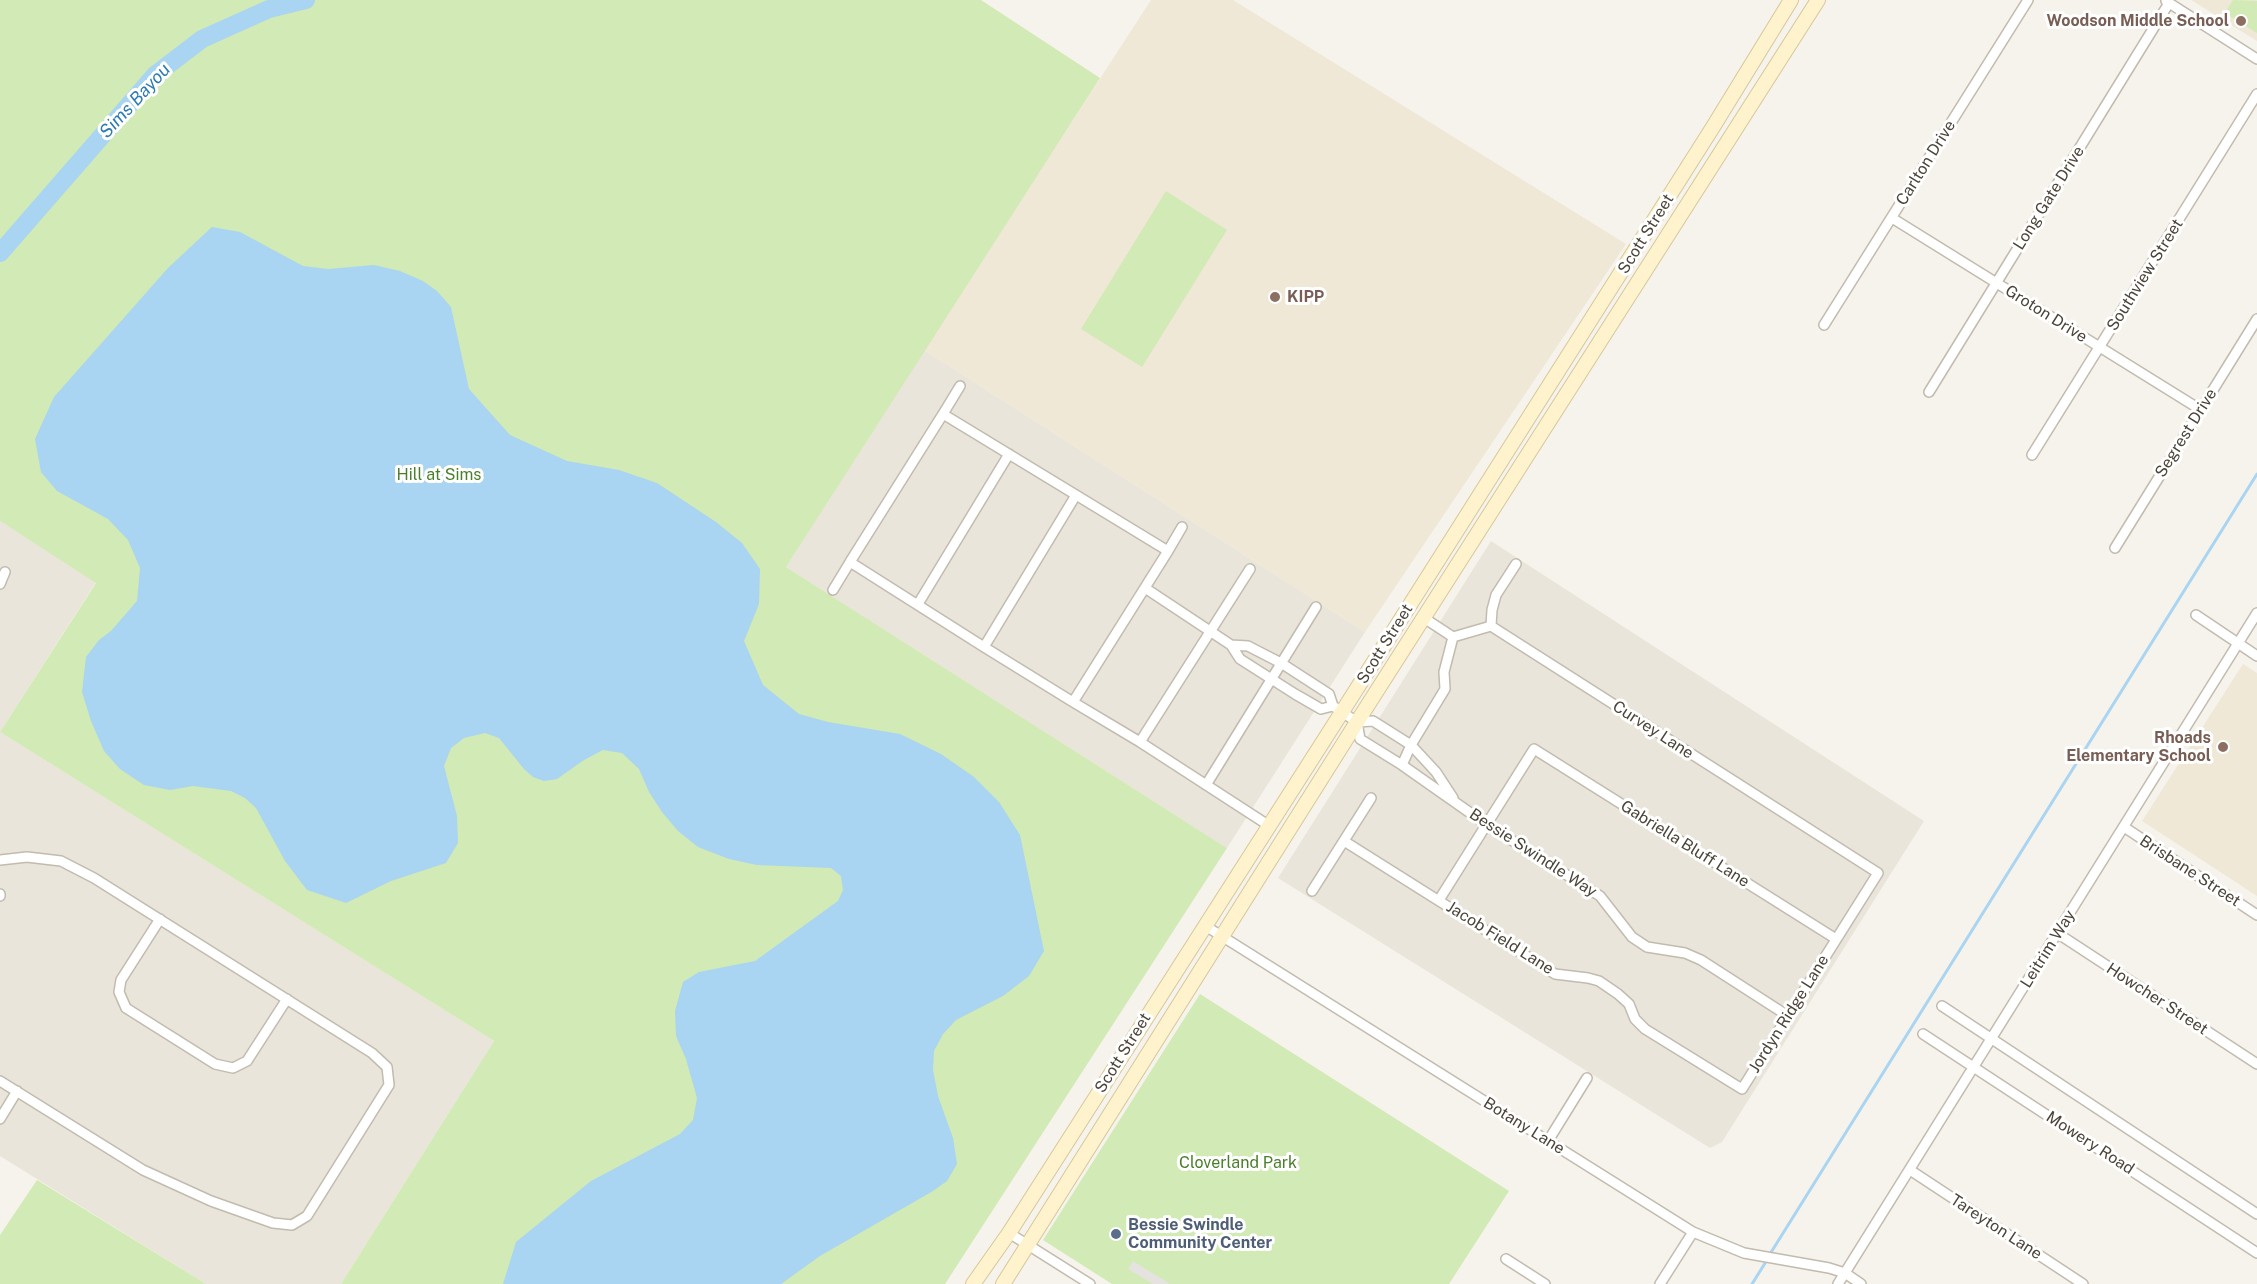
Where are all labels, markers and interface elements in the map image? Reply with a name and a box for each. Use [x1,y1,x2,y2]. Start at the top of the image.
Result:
place label: Woodson Middle School [2047,11,2229,31]
marker: Woodson Middle School [2234,14,2248,28]
water label: Sims Bayou [95,59,175,143]
street label: Carlton Drive [1892,117,1960,209]
street label: Long Gate Drive [2009,143,2089,253]
street label: Scott Street [1614,191,1678,277]
street label: Southview Street [2103,216,2187,334]
street label: Groton Drive [2001,281,2091,347]
place label: KIPP [1287,287,1324,307]
marker: KIPP [1268,290,1282,304]
street label: Segrest Drive [2151,385,2221,481]
park label: Hill at Sims [397,465,481,485]
street label: Scott Street [1353,601,1417,687]
street label: Curvey Lane [1609,697,1697,763]
place label: Rhoads Elementary School [2066,728,2211,766]
marker: Rhoads Elementary School [2216,740,2230,754]
street label: Gabriella Bluff Lane [1617,797,1753,891]
street label: Bessie Swindle Way [1466,805,1600,901]
street label: Brisbane Street [2136,831,2244,911]
street label: Jacob Field Lane [1443,897,1557,979]
street label: Leitrim Way [2017,907,2079,991]
street label: Jordyn Ridge Lane [1745,951,1833,1077]
street label: Howcher Street [2103,959,2211,1039]
street label: Scott Street [1091,1010,1155,1096]
street label: Botany Lane [1480,1093,1568,1159]
street label: Mowery Road [2042,1107,2138,1179]
park label: Cloverland Park [1179,1153,1297,1173]
street label: Tareyton Lane [1947,1190,2045,1264]
place label: Bessie Swindle Community Center [1128,1215,1272,1253]
marker: Bessie Swindle Community Center [1109,1227,1123,1241]

